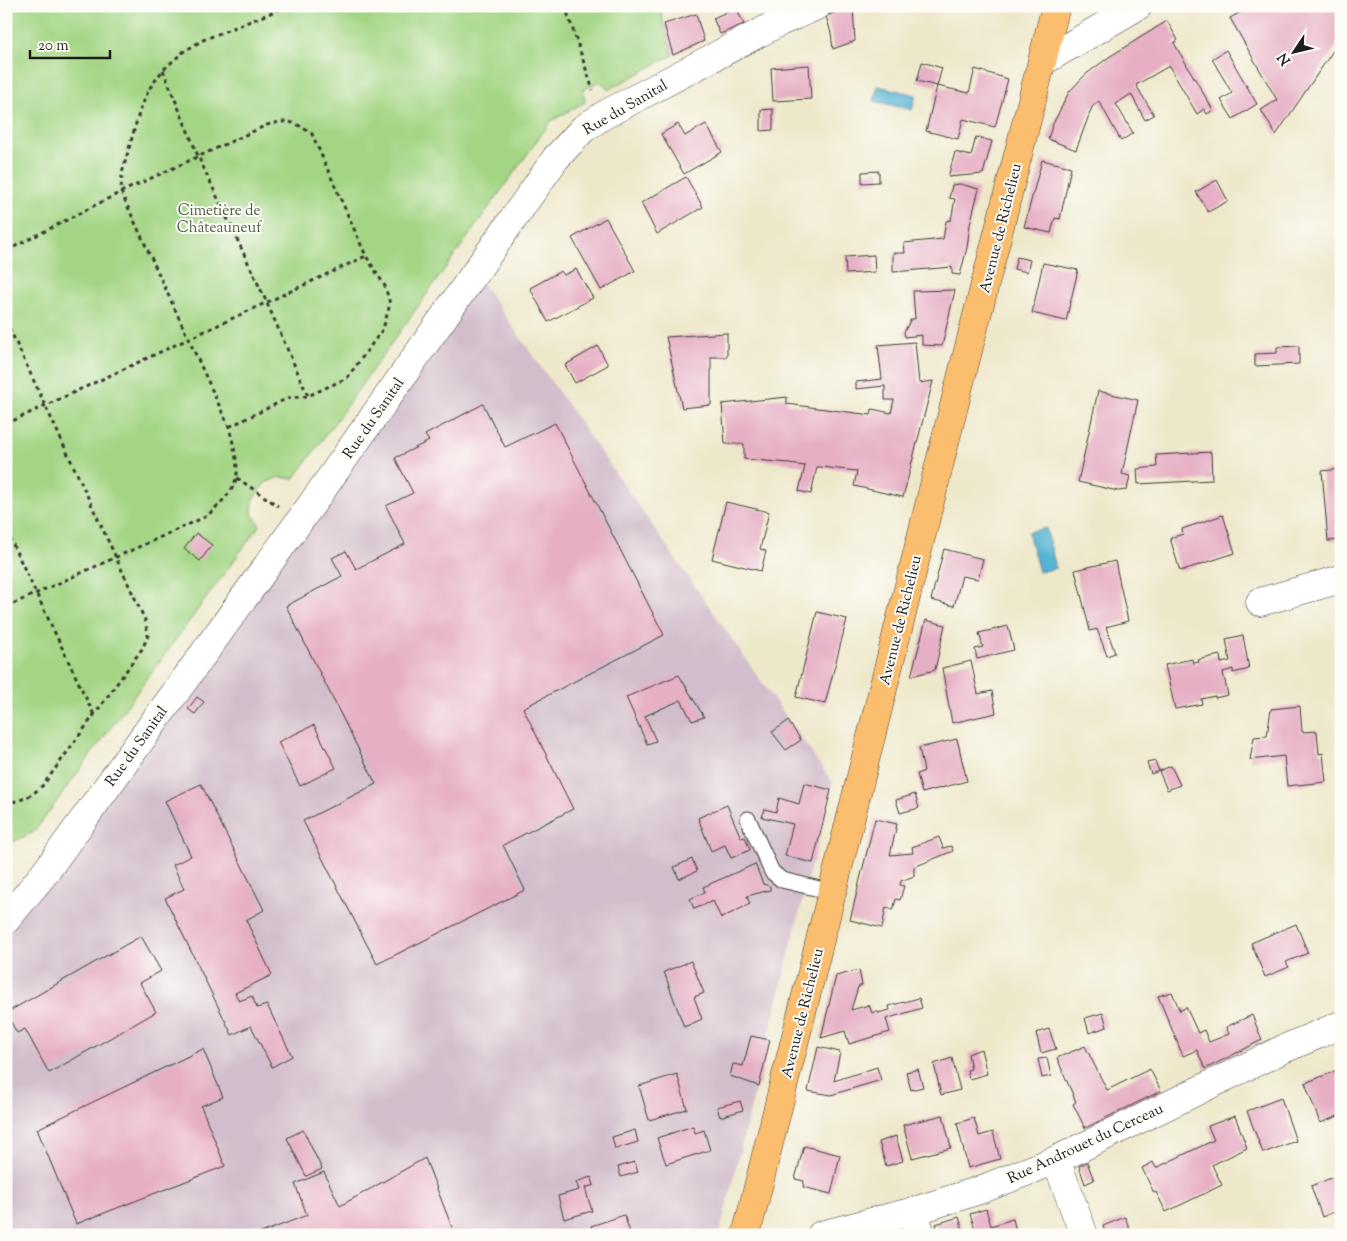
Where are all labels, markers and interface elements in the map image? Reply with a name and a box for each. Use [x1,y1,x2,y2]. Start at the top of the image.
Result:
scale bar [30,28,110,60]
north arrow [1270,28,1320,78]
text: 20 m [38,36,69,57]
text: N [1274,48,1296,69]
street label: Rue du Sanital [580,76,672,141]
street label: Avenue de Richelieu [975,161,1028,295]
park label: Cimetière de Châteauneuf [177,201,262,239]
street label: Rue du Sanital [339,374,410,464]
street label: Avenue de Richelieu [875,553,928,687]
street label: Rue du Sanital [101,702,173,791]
street label: Avenue de Richelieu [777,946,830,1080]
street label: Rue Androuet du Cerceau [1004,1099,1167,1190]

